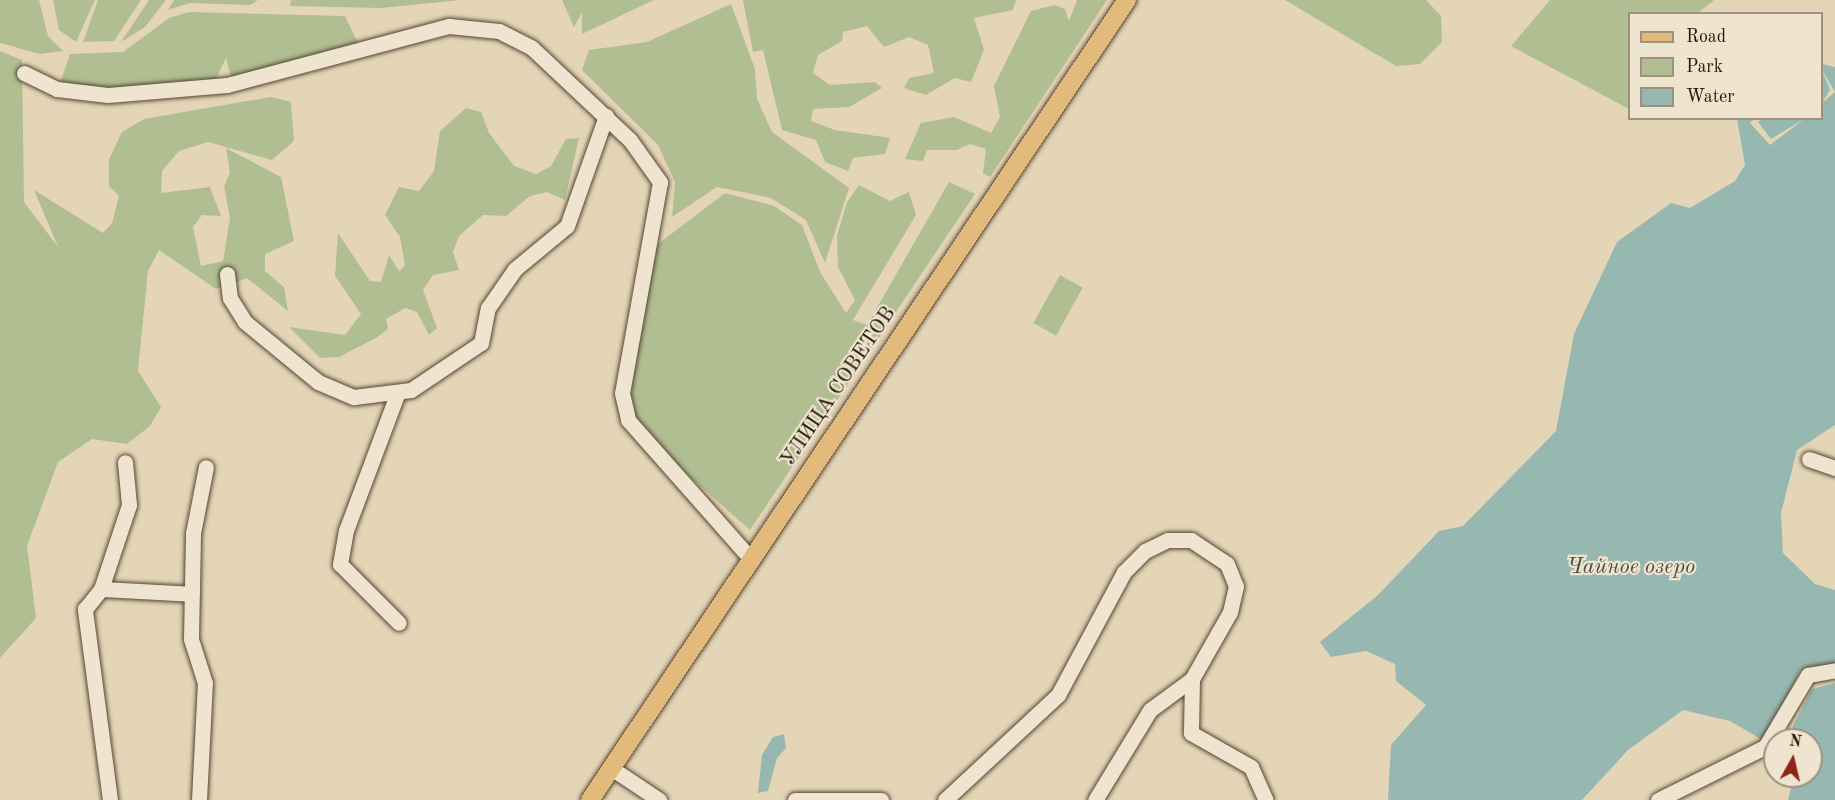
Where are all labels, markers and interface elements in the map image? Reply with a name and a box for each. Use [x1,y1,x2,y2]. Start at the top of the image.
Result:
legend [1628,12,1823,120]
text: Road [1686,28,1726,46]
text: Park [1686,58,1723,76]
text: Water [1686,88,1735,106]
street label: УЛИЦА СОВЕТОВ [776,302,902,472]
water label: Чайное озеро [1567,555,1695,581]
north arrow [1763,728,1823,788]
text: N [1788,733,1802,751]

